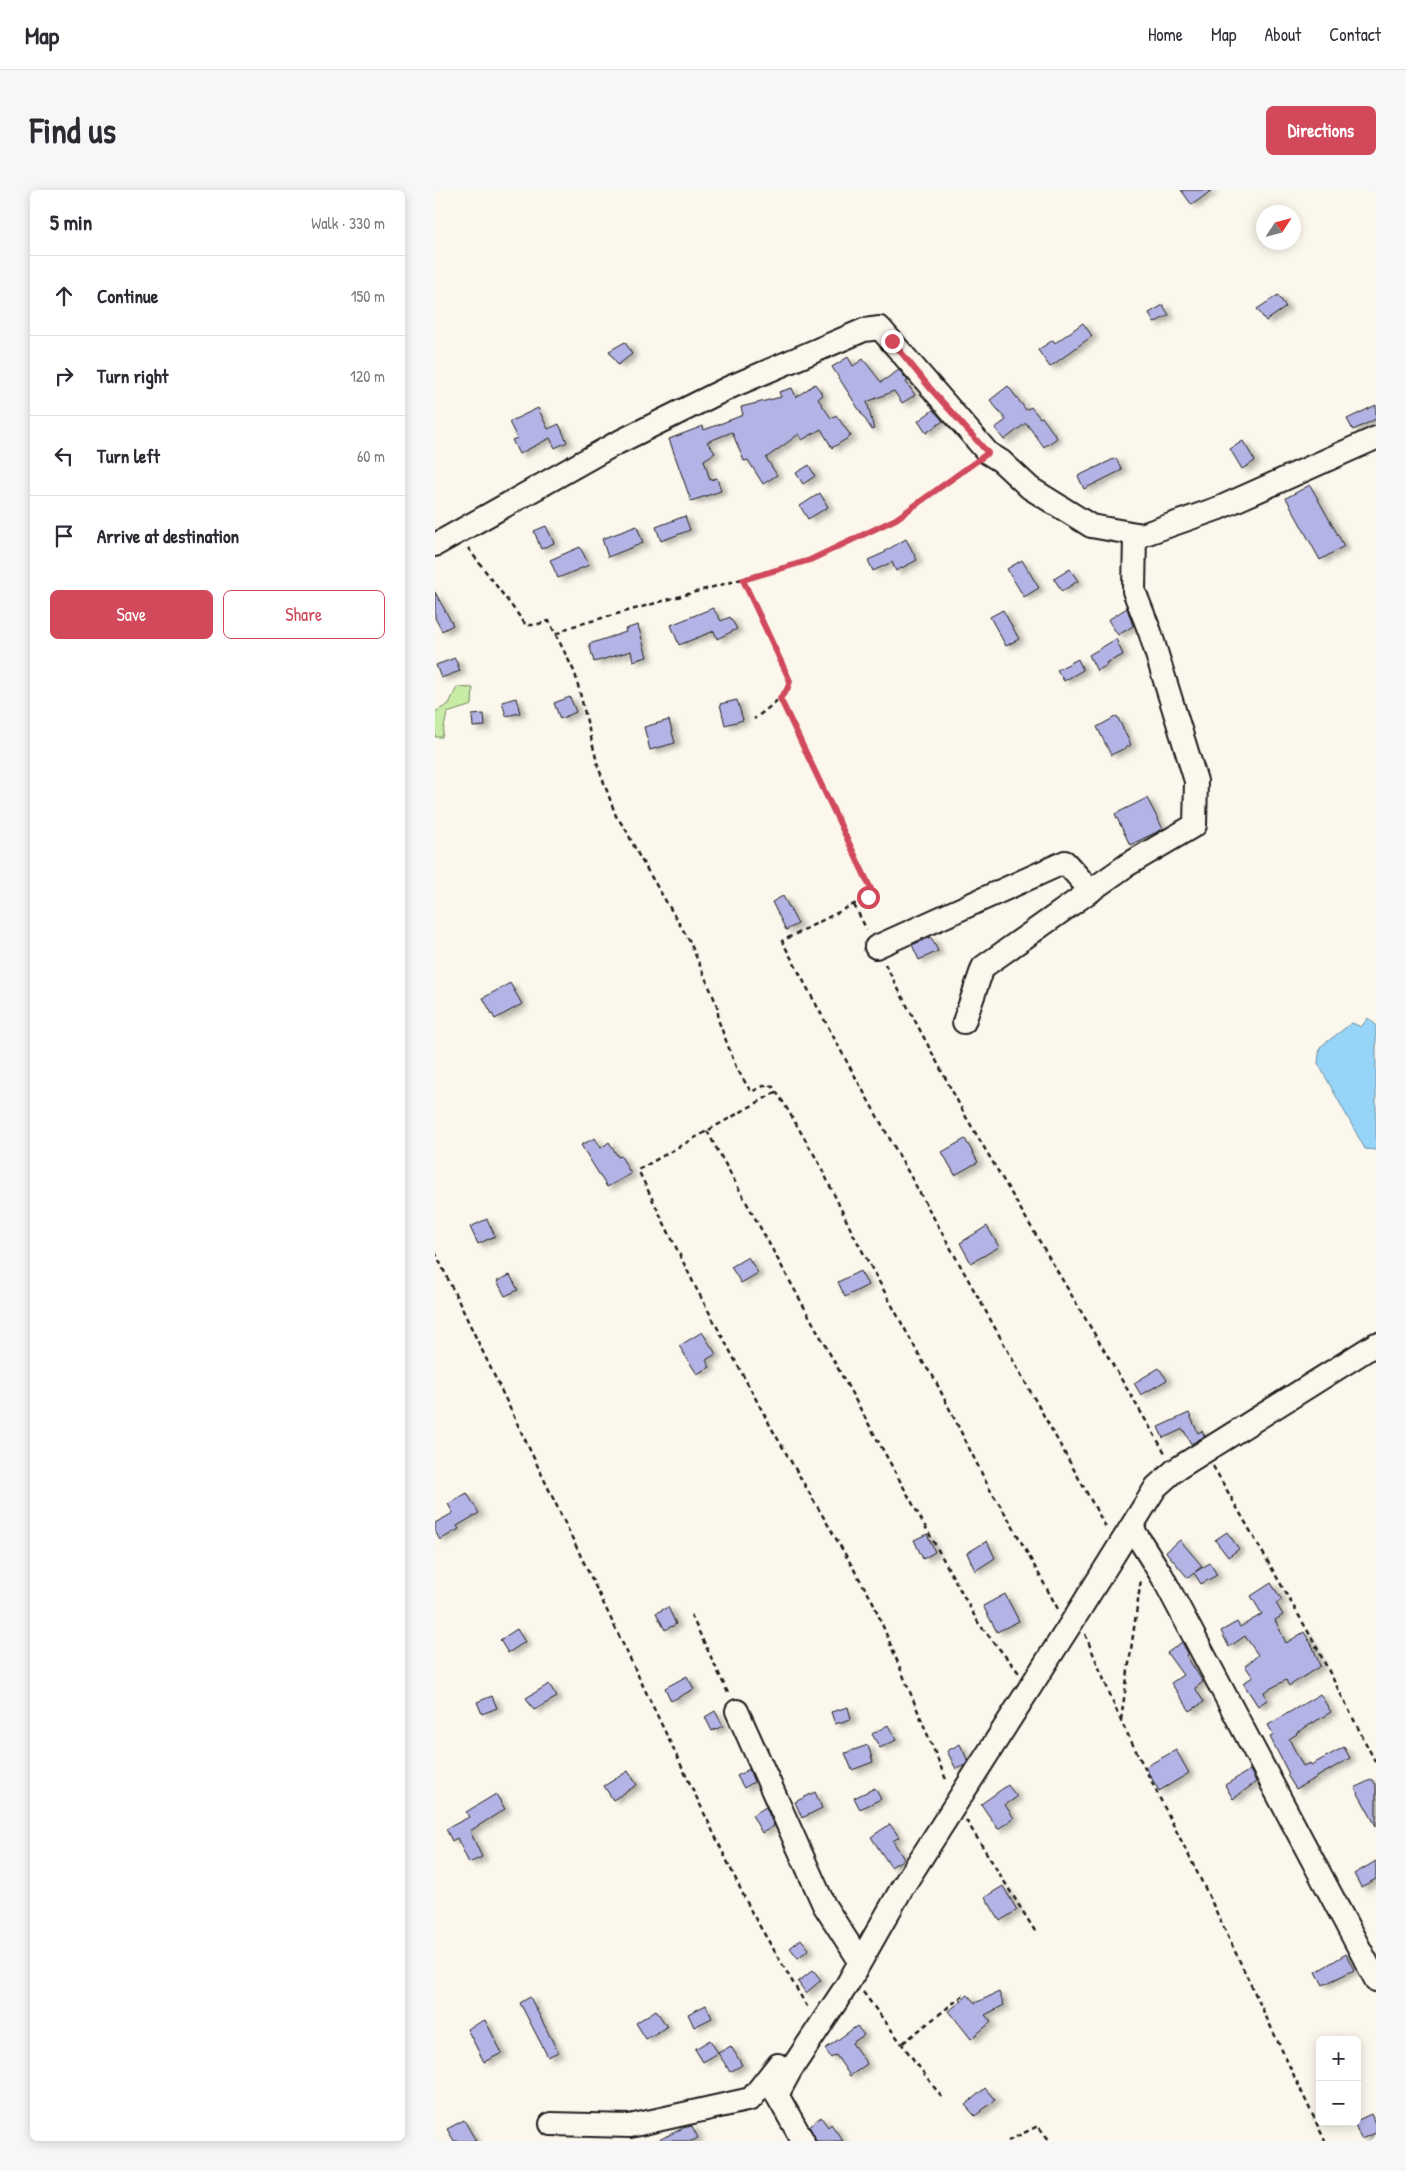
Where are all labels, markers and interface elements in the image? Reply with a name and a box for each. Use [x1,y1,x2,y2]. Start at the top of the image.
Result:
text: Map [25,19,59,51]
text: Home [1148,22,1183,47]
text: Map [1211,22,1236,47]
text: About [1264,22,1301,47]
text: Contact [1329,22,1381,47]
button: Directions [1266,106,1376,155]
text: Find us [30,107,116,154]
north arrow [1256,205,1301,250]
text: 5 min [50,208,92,237]
text: Walk · 330 m [311,212,385,234]
icon: ahead [50,282,78,310]
text: Continue [97,283,158,309]
text: 150 m [351,285,385,307]
route end [881,330,904,353]
icon: right [50,362,78,390]
text: Turn right [97,363,168,389]
text: 120 m [350,365,385,387]
icon: left [50,442,78,470]
text: Turn left [97,443,160,469]
text: 60 m [357,445,385,467]
icon: arrive [50,522,78,550]
text: Arrive at destination [97,523,239,549]
button: Save [50,590,213,639]
button: Share [223,590,385,639]
route start [857,886,880,909]
map controls [1316,2036,1361,2126]
button: + [1316,2036,1361,2081]
button: − [1316,2081,1361,2126]

